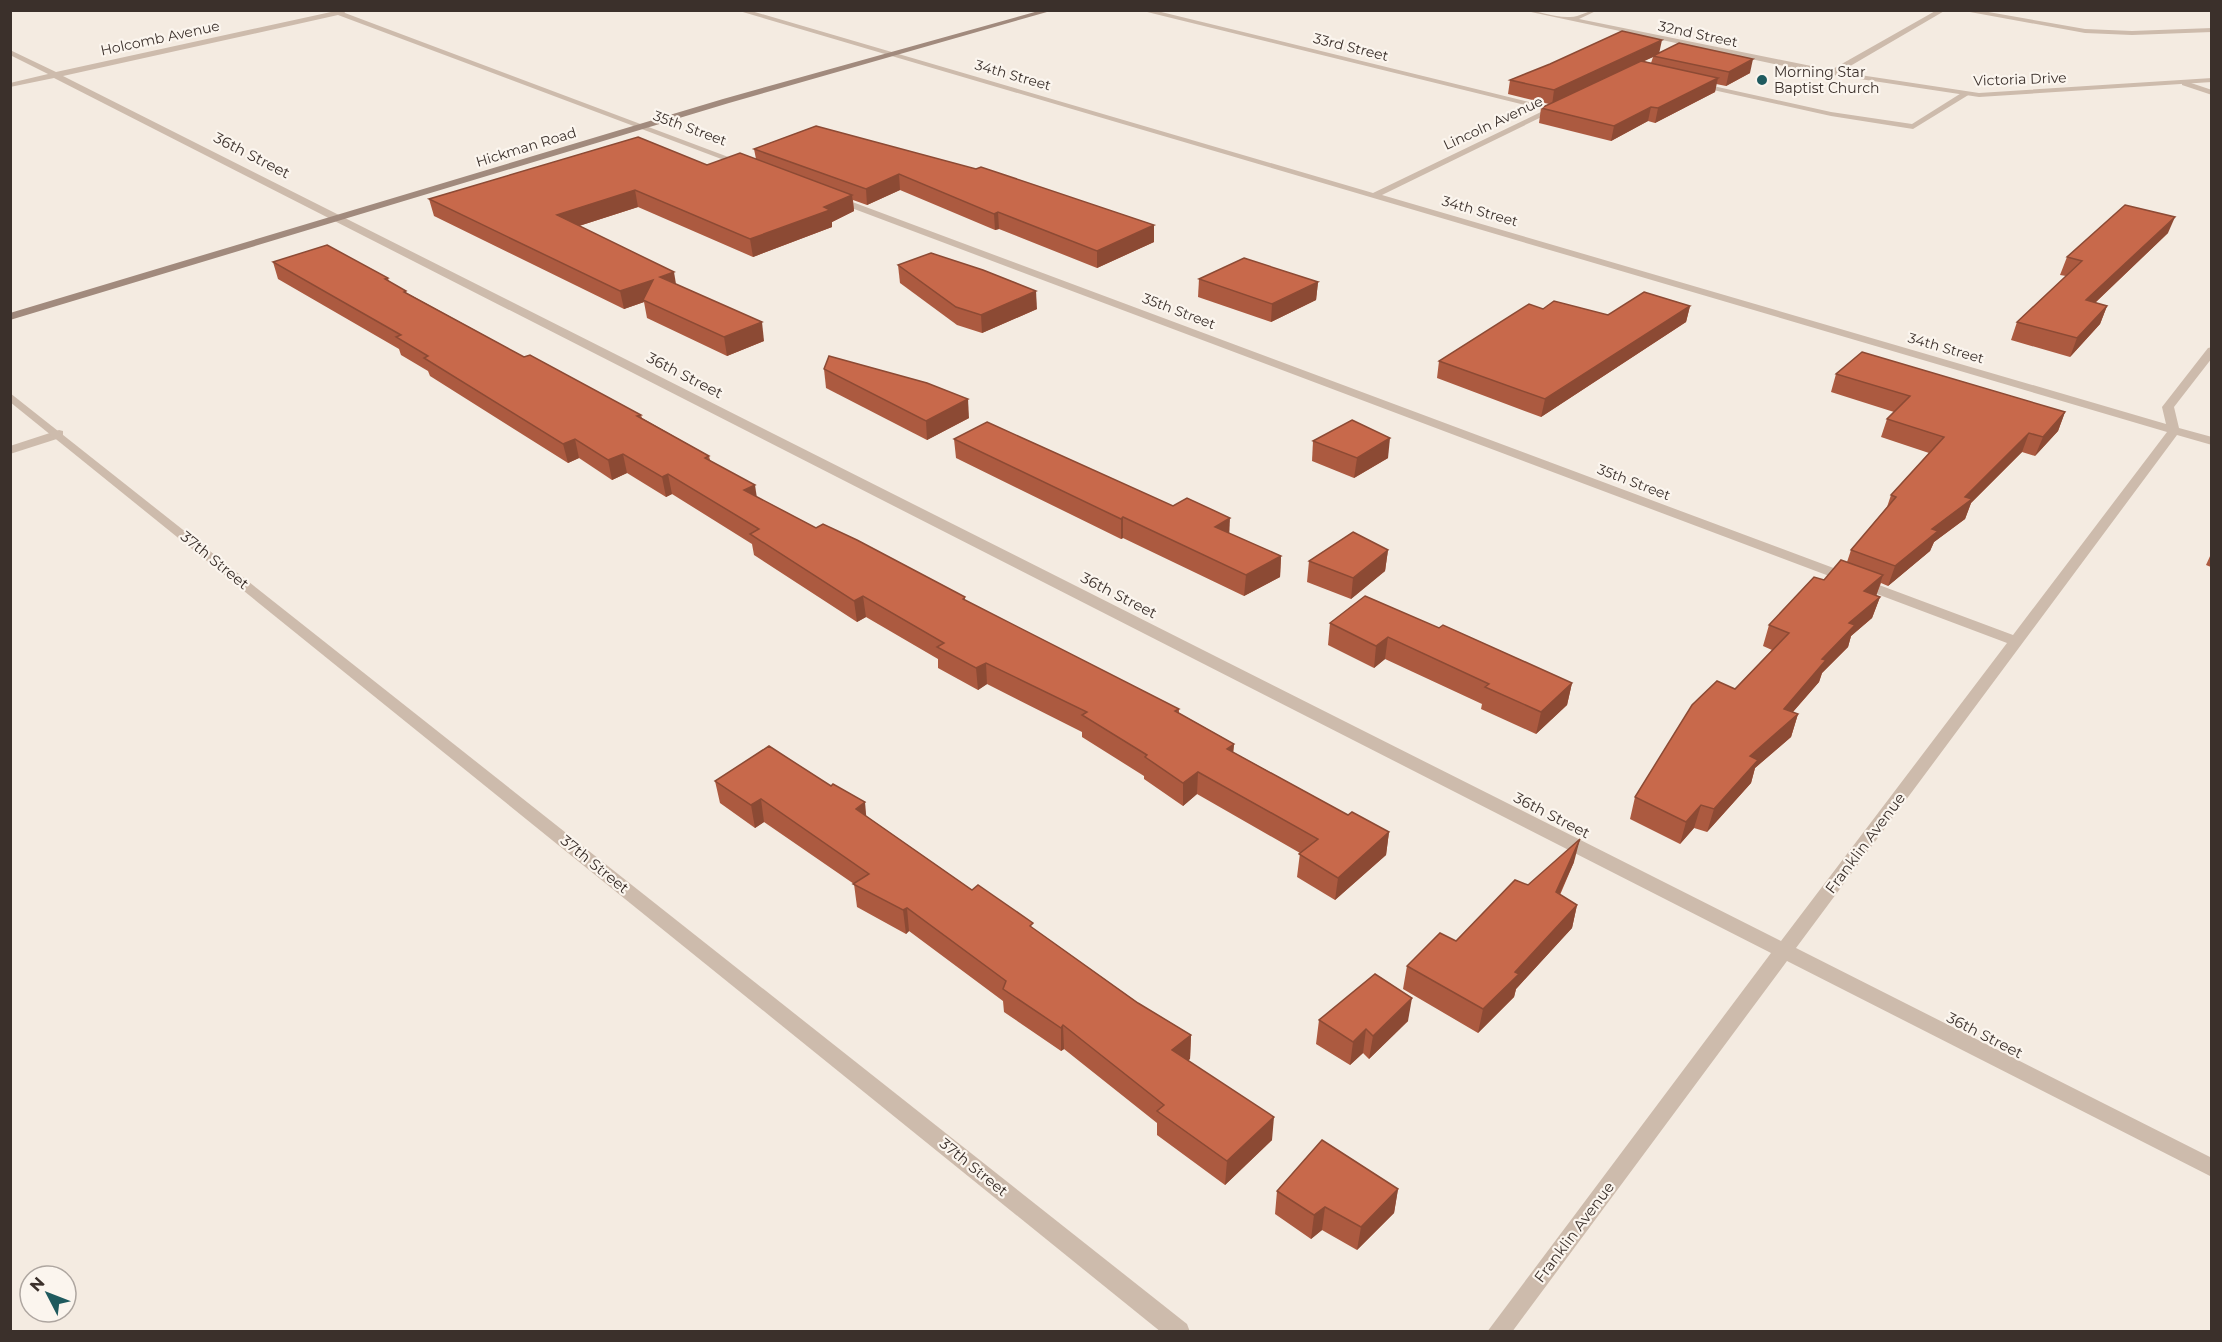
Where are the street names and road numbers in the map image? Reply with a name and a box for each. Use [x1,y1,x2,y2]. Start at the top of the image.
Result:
street label: Holcomb Avenue [99,17,221,59]
street label: 32nd Street [1657,17,1740,51]
street label: 33rd Street [1312,29,1391,65]
street label: 34th Street [973,56,1053,95]
street label: Victoria Drive [1973,68,2067,90]
street label: Lincoln Avenue [1440,92,1546,154]
street label: 35th Street [651,106,729,150]
street label: Hickman Road [474,123,578,171]
street label: 36th Street [211,128,293,182]
street label: 34th Street [1440,192,1520,231]
street label: 35th Street [1140,289,1218,333]
street label: 34th Street [1906,329,1986,368]
street label: 36th Street [644,348,726,402]
street label: 35th Street [1595,460,1673,504]
street label: 37th Street [177,527,253,593]
street label: 36th Street [1078,568,1160,622]
street label: 36th Street [1511,788,1593,842]
street label: Franklin Avenue [1821,789,1909,897]
street label: 37th Street [557,831,633,897]
street label: 36th Street [1944,1008,2026,1062]
street label: 37th Street [936,1134,1012,1200]
street label: Franklin Avenue [1530,1178,1618,1286]

